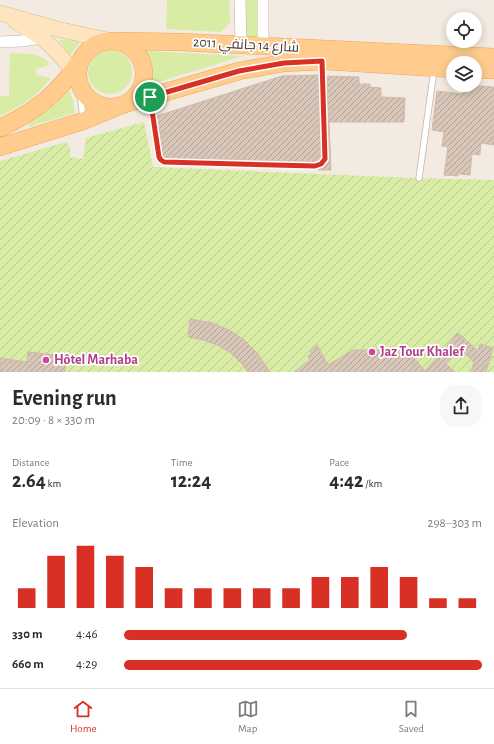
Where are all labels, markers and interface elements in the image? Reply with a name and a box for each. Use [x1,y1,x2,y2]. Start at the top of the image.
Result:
map controls [446,12,482,92]
button: locate [446,12,482,48]
street label: شارع 14 جانفي 2011 [192,35,299,59]
button: layers [446,56,482,92]
pin [133,80,167,114]
icon: arrive [139,86,161,108]
place label: Jaz Tour Khalef [380,345,465,359]
marker: Jaz Tour Khalef [367,347,377,357]
place label: Hôtel Marhaba [54,353,138,367]
marker: Hôtel Marhaba [41,355,51,365]
button: share [440,385,482,427]
text: Evening run [12,387,117,409]
text: 20:09 · 8 × 330 m [12,414,95,427]
text: Distance [12,457,49,468]
text: Time [171,457,193,468]
text: Pace [329,457,349,468]
text: 2.64 [12,471,46,491]
text: 12:24 [171,471,211,491]
text: 4:42 [329,471,363,491]
text: km [46,478,61,489]
text: /km [363,478,382,489]
text: Elevation [12,517,59,530]
text: 298–303 m [428,517,482,530]
text: 330 m [12,628,42,641]
text: 4:46 [76,628,98,641]
text: 660 m [12,658,44,671]
text: 4:29 [76,658,97,671]
tab: Home [70,698,97,735]
tab: Map [237,698,259,735]
tab: Saved [399,698,424,735]

